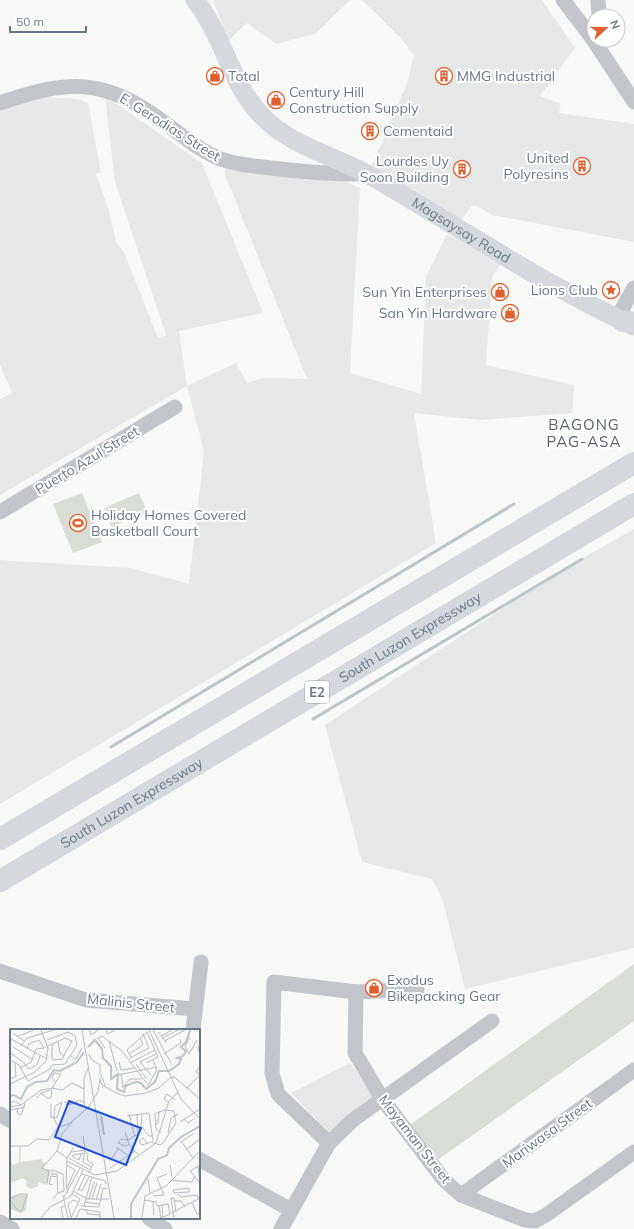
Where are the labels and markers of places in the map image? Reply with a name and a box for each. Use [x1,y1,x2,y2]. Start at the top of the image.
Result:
shop icon: Total [205,66,225,86]
building icon: MMG Industrial [434,66,454,86]
place label: Total [228,67,260,85]
place label: MMG Industrial [457,67,555,85]
place label: Century Hill Construction Supply [289,83,419,117]
shop icon: Century Hill Construction Supply [266,90,286,110]
building icon: Cementaid [360,121,380,141]
place label: Cementaid [383,122,453,140]
place label: United Polyresins [503,149,569,183]
place label: Lourdes Uy Soon Building [360,152,450,186]
building icon: United Polyresins [572,156,592,176]
building icon: Lourdes Uy Soon Building [452,159,472,179]
place icon: Lions Club [601,280,621,300]
place label: Lions Club [531,281,598,299]
shop icon: Sun Yin Enterprises [490,282,510,302]
place label: Sun Yin Enterprises [362,283,487,301]
shop icon: San Yin Hardware [500,303,520,323]
place label: San Yin Hardware [379,304,497,322]
place label: Holiday Homes Covered Basketball Court [91,506,246,540]
sports icon: Holiday Homes Covered Basketball Court [68,513,88,533]
place label: Exodus Bikepacking Gear [387,971,501,1005]
shop icon: Exodus Bikepacking Gear [364,978,384,998]

